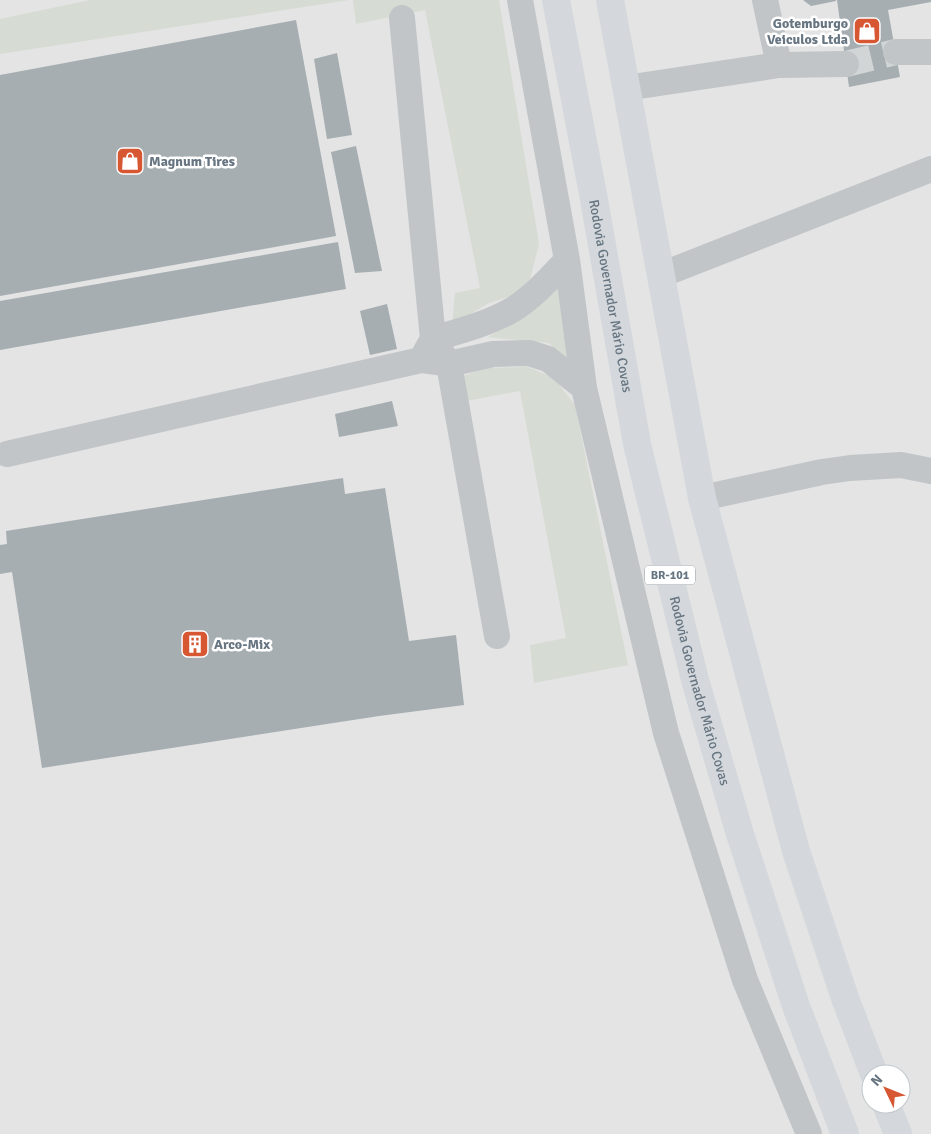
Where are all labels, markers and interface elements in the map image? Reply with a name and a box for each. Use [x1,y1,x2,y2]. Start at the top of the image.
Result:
place label: Gotemburgo Veiculos Ltda [767,15,848,48]
shop icon: Gotemburgo Veiculos Ltda [852,16,882,46]
shop icon: Magnum Tires [115,146,145,176]
place label: Magnum Tires [149,153,235,170]
street label: Rodovia Governador Mário Covas [586,198,636,394]
road number: BR-101 [645,566,695,584]
street label: Rodovia Governador Mário Covas [666,594,734,787]
building icon: Arco-Mix [180,629,210,659]
place label: Arco-Mix [214,636,270,653]
north arrow [861,1064,911,1114]
text: N [867,1071,886,1090]

